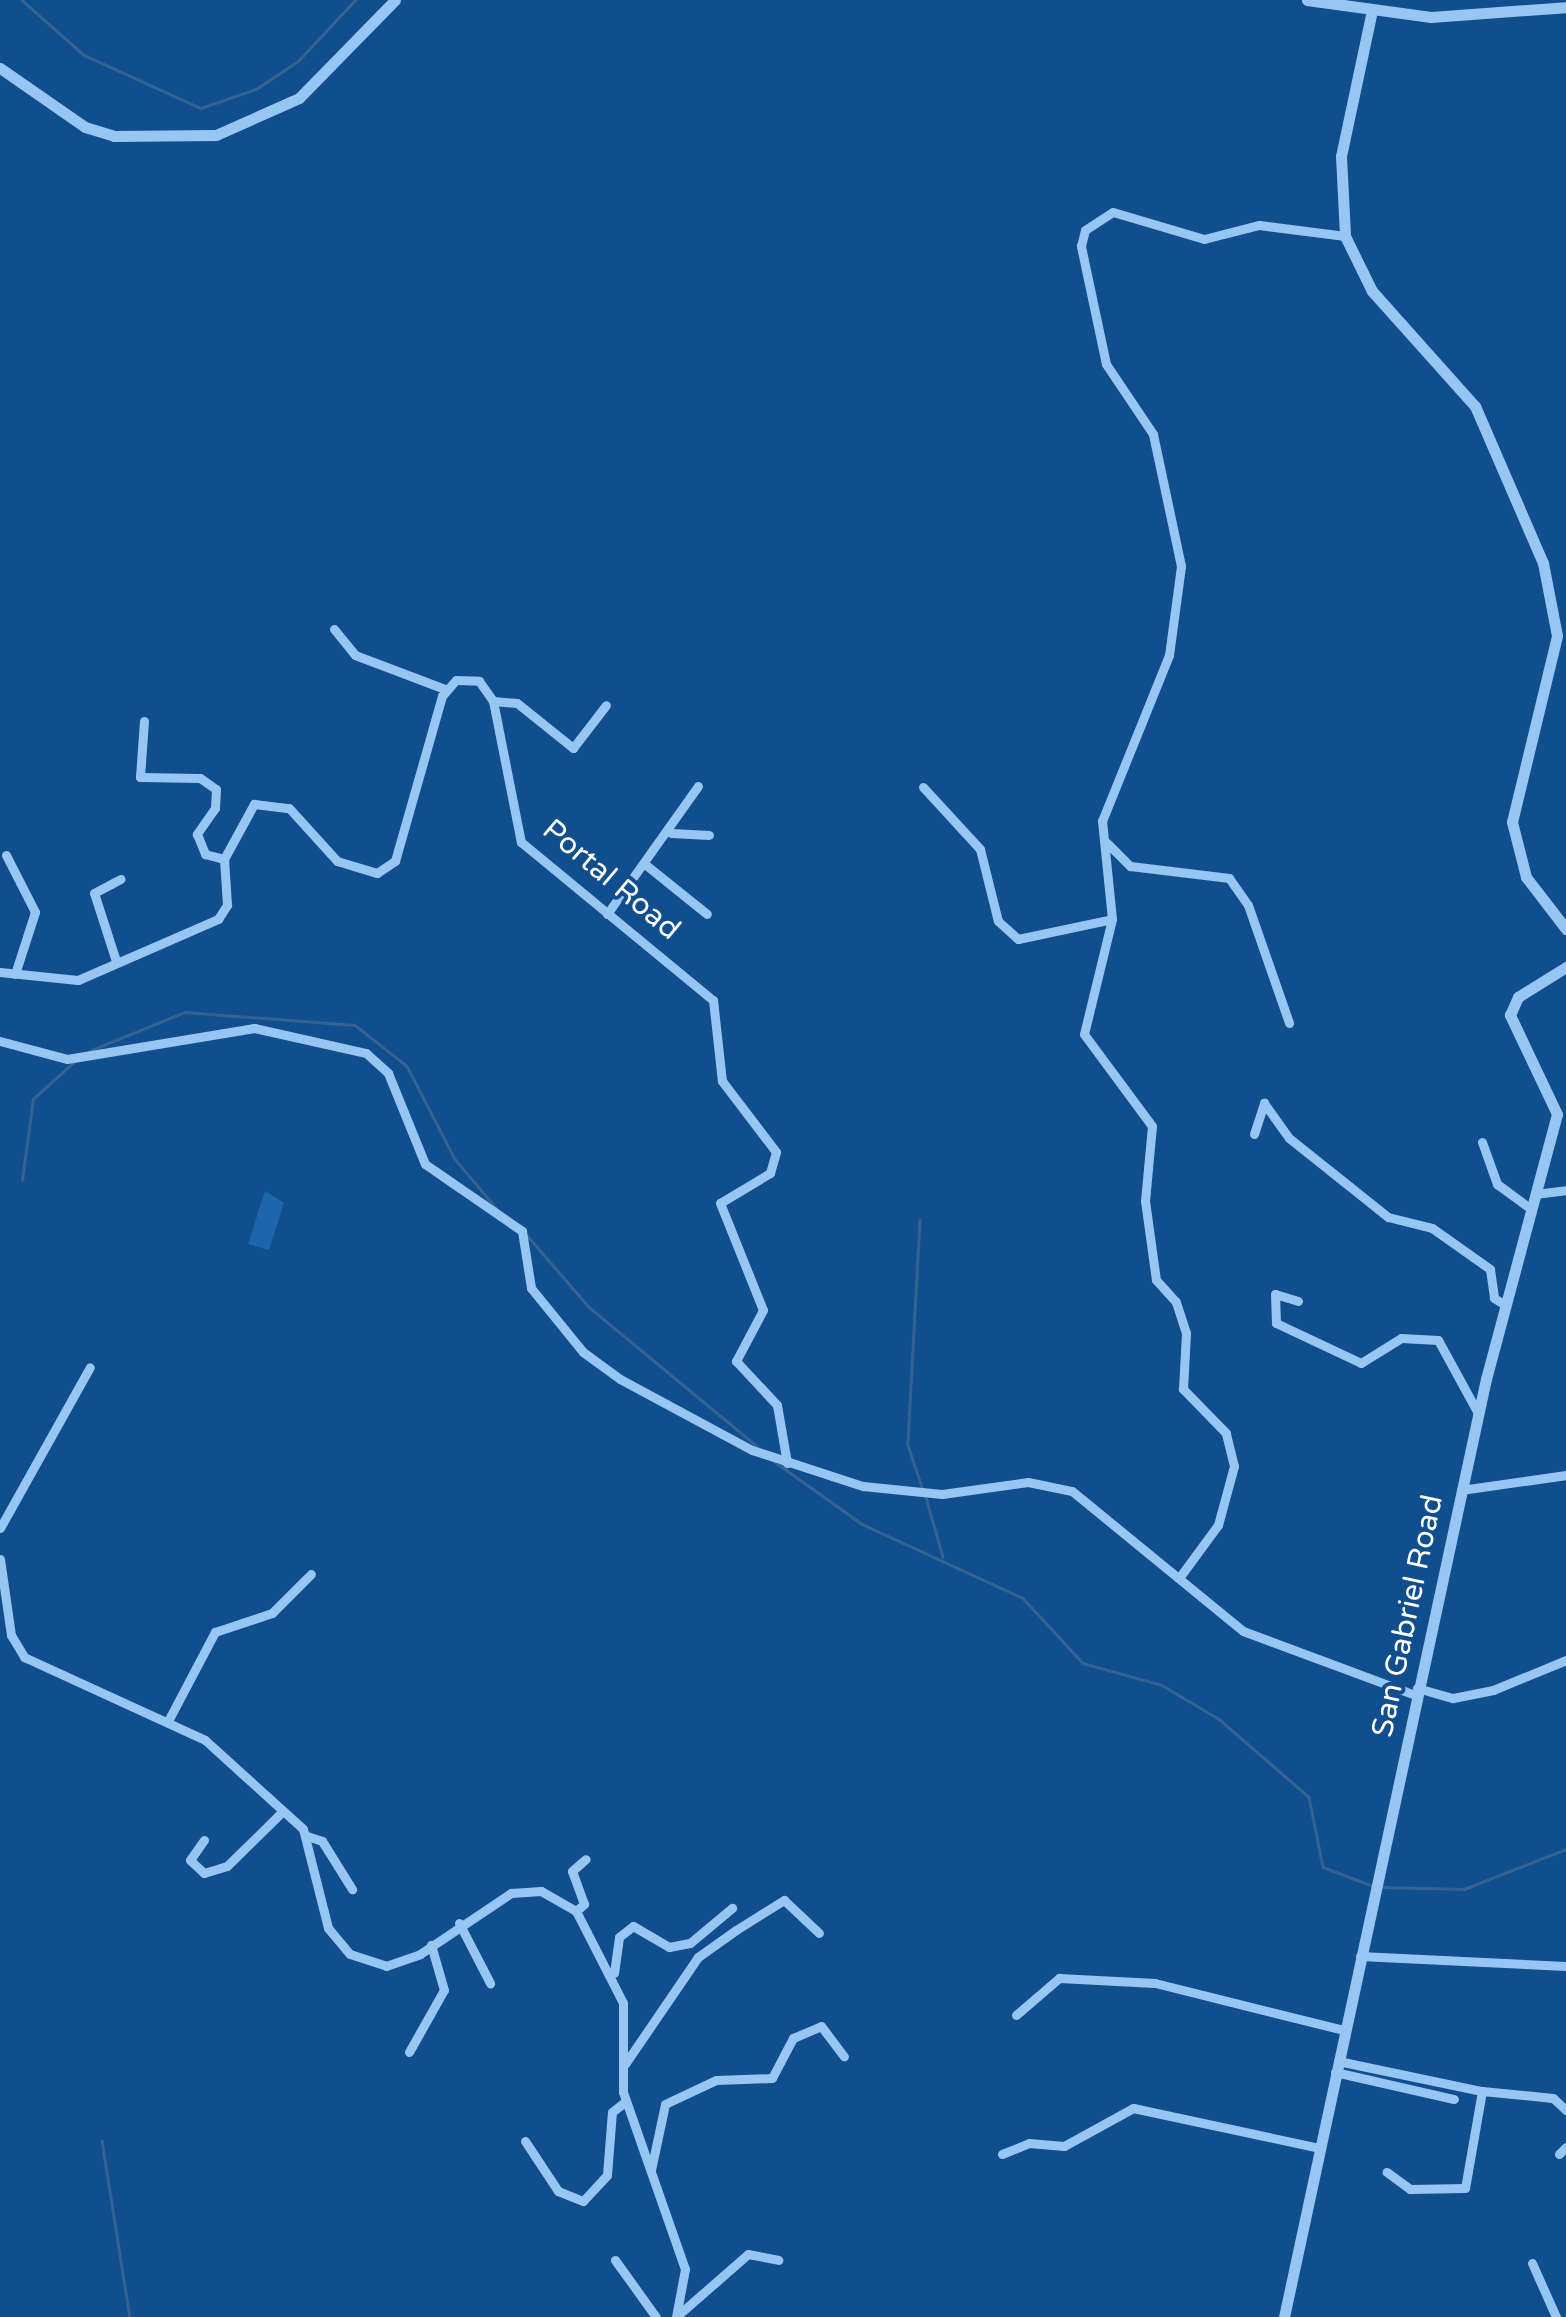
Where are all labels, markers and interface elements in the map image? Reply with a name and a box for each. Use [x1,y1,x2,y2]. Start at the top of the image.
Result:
street label: Portal Road [535,812,687,948]
street label: San Gabriel Road [1365,1492,1451,1740]

